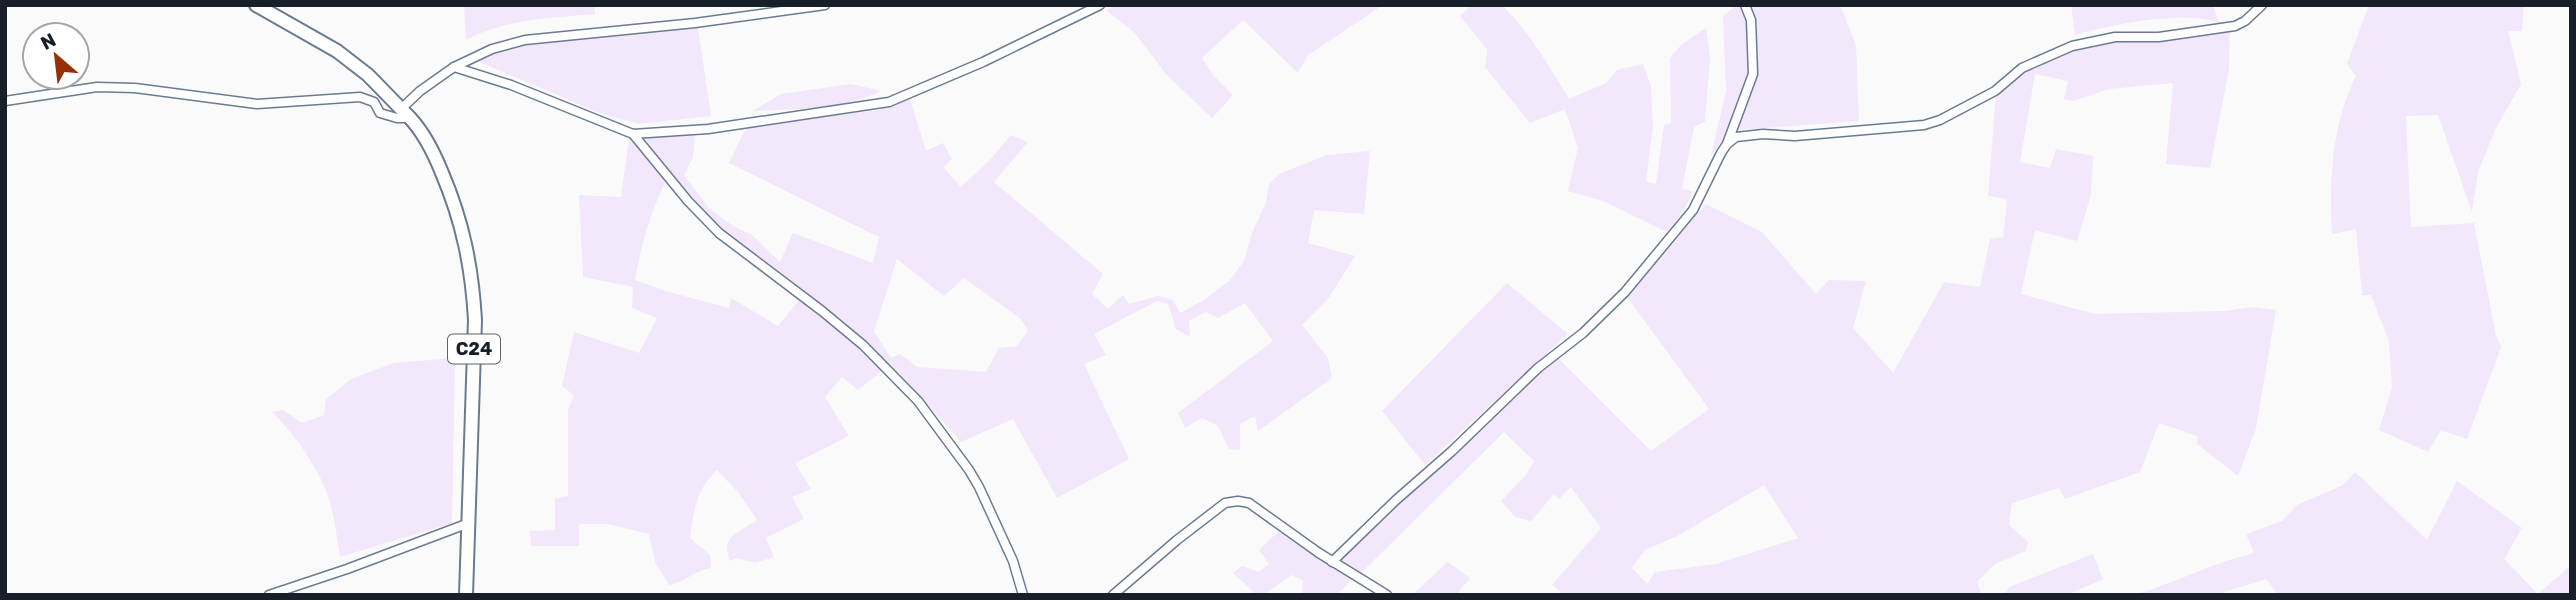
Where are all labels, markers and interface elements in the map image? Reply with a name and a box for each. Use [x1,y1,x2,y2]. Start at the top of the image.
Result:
north arrow [21,21,91,91]
text: N [37,28,60,55]
road number: C24 [448,334,500,363]

